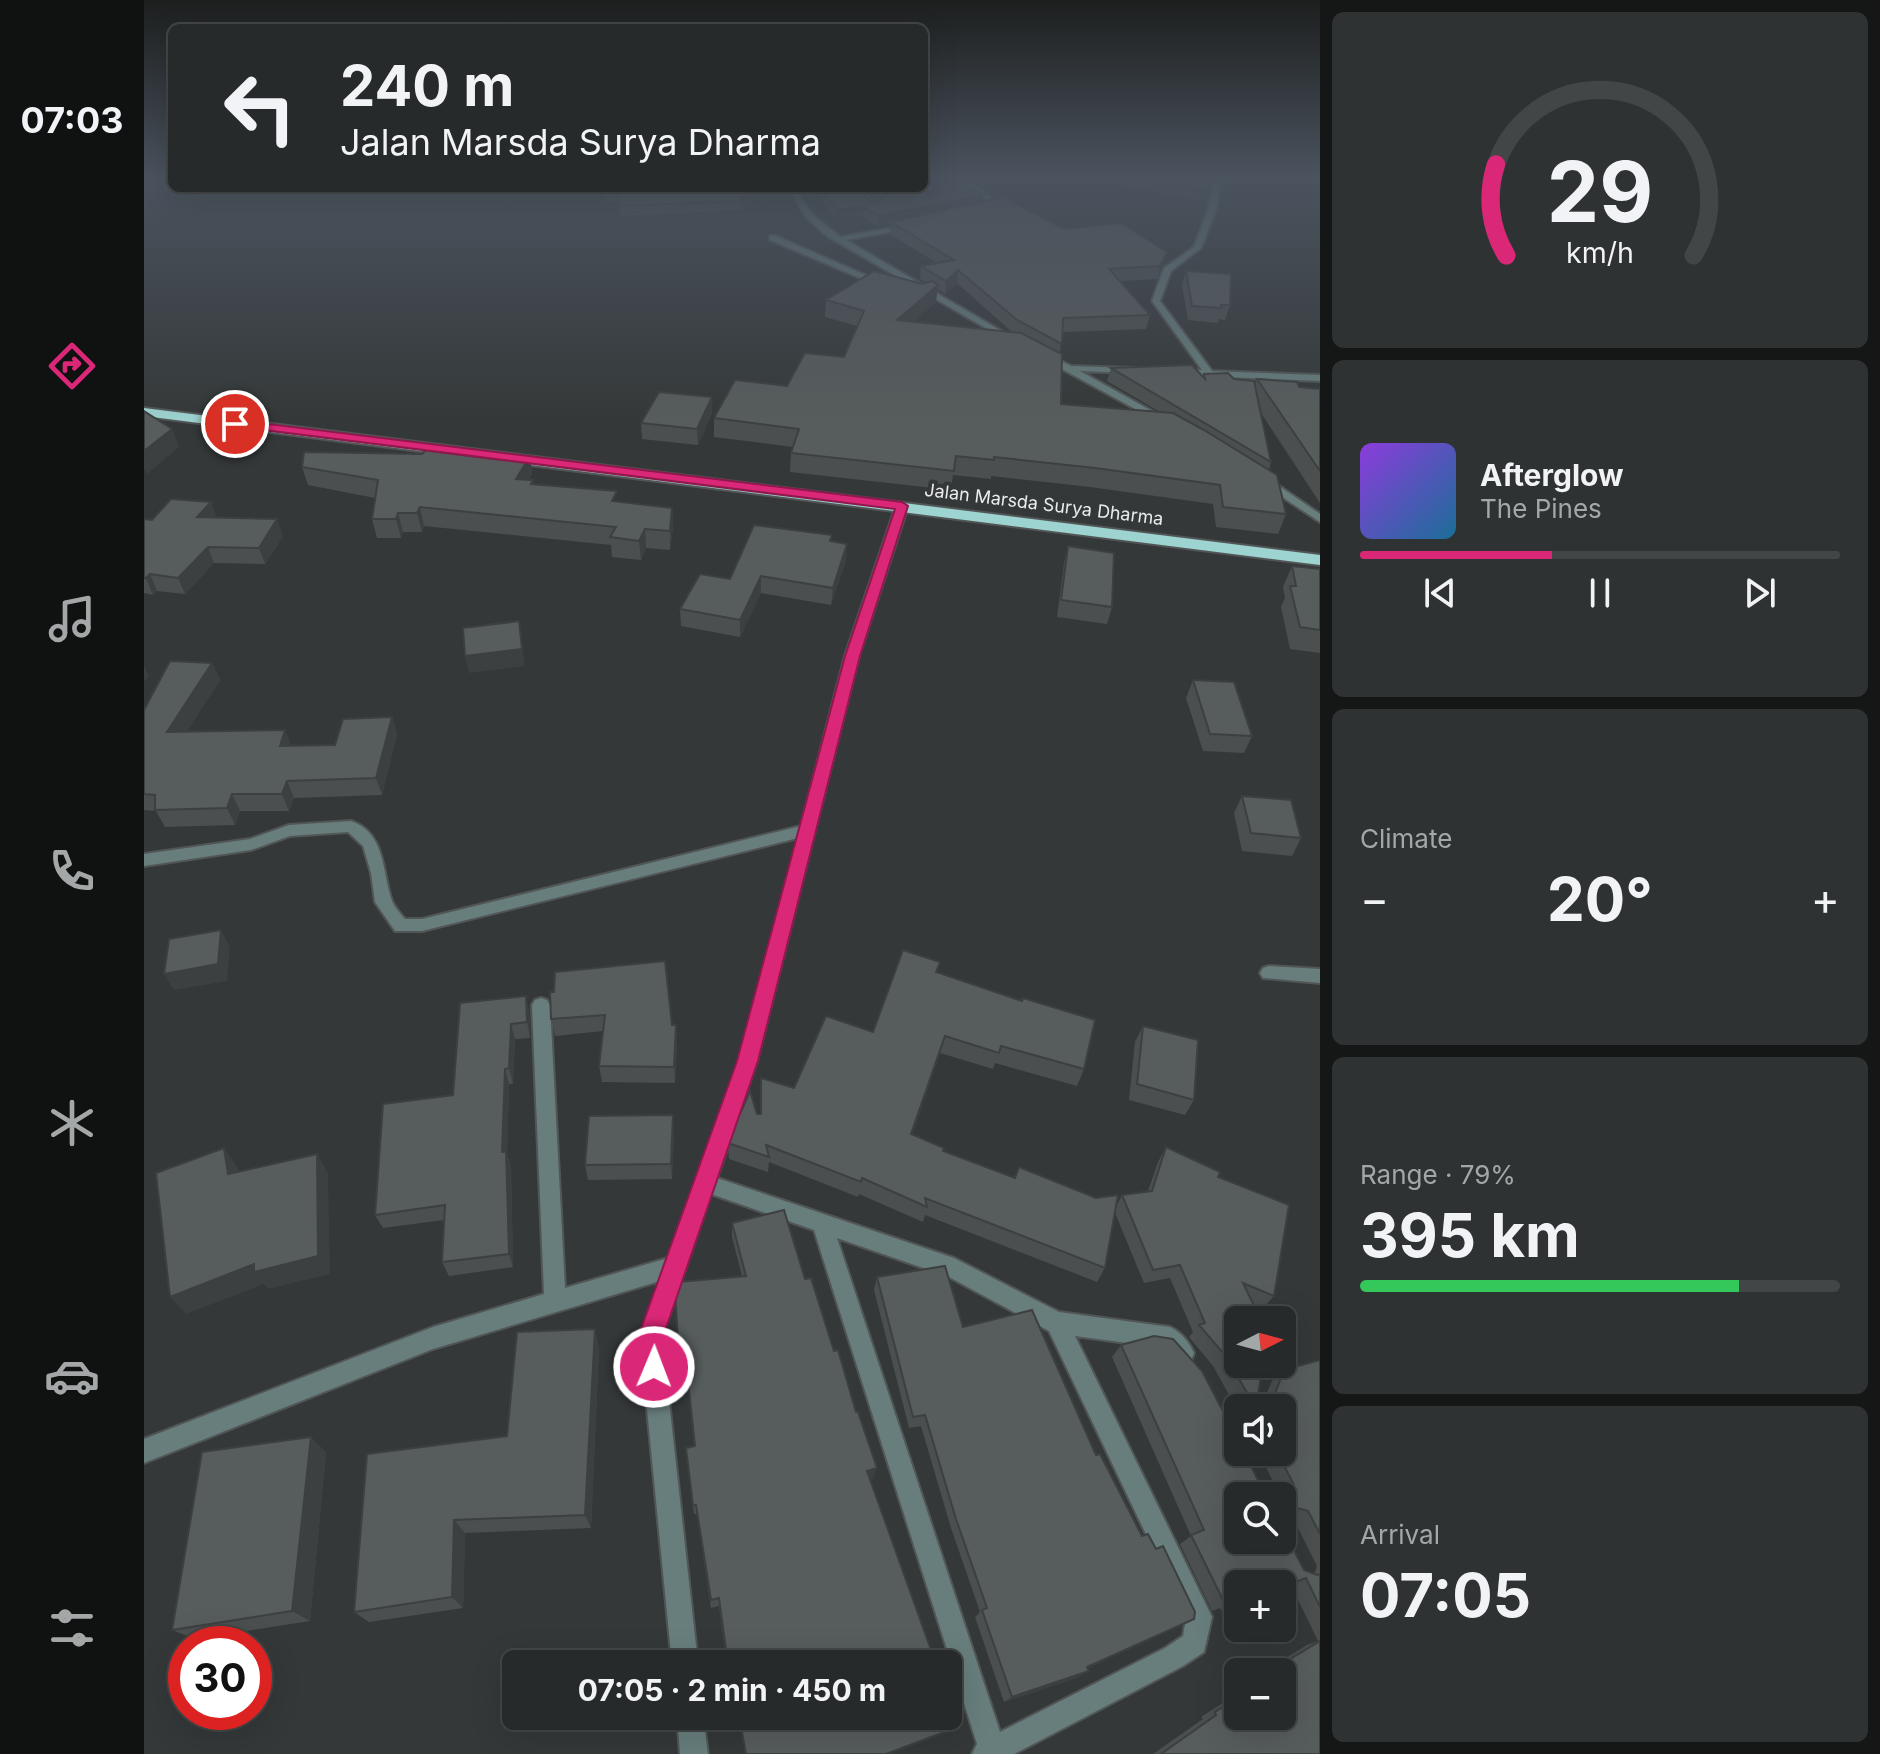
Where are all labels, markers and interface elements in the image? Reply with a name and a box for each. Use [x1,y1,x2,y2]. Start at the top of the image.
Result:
text: 240 m [340,52,514,120]
icon: left [208,56,312,160]
text: 07:03 [21,98,123,142]
text: Jalan Marsda Surya Dharma [340,120,821,164]
text: 29 [1547,141,1653,242]
text: km/h [1566,235,1634,270]
icon: directions [44,338,100,394]
pin [201,390,269,458]
icon: arrive [213,402,257,446]
text: Afterglow [1480,457,1624,493]
street label: Jalan Marsda Surya Dharma [923,479,1165,529]
text: The Pines [1480,493,1602,524]
icon: previous [1418,571,1462,615]
icon: pause [1578,571,1622,615]
icon: next [1738,571,1782,615]
icon: music [44,591,100,647]
text: Climate [1360,823,1452,854]
icon: phone [44,843,100,899]
text: 20° [1547,863,1653,935]
text: − [1360,872,1389,926]
text: + [1811,872,1840,926]
icon: climate [44,1095,100,1151]
text: Range · 79% [1360,1159,1516,1190]
text: 395 km [1360,1199,1580,1271]
north arrow [1224,1306,1296,1378]
map controls [1224,1306,1296,1730]
position arrow [612,1325,696,1409]
icon: car [44,1348,100,1404]
button: sound [1224,1394,1296,1466]
button: search [1224,1482,1296,1554]
text: Arrival [1360,1519,1440,1550]
text: 07:05 [1360,1559,1531,1631]
button: + [1224,1570,1296,1642]
icon: filters [44,1600,100,1656]
speed limit sign: 30 [168,1626,272,1730]
button: − [1224,1658,1296,1730]
text: 07:05 · 2 min · 450 m [578,1672,886,1708]

